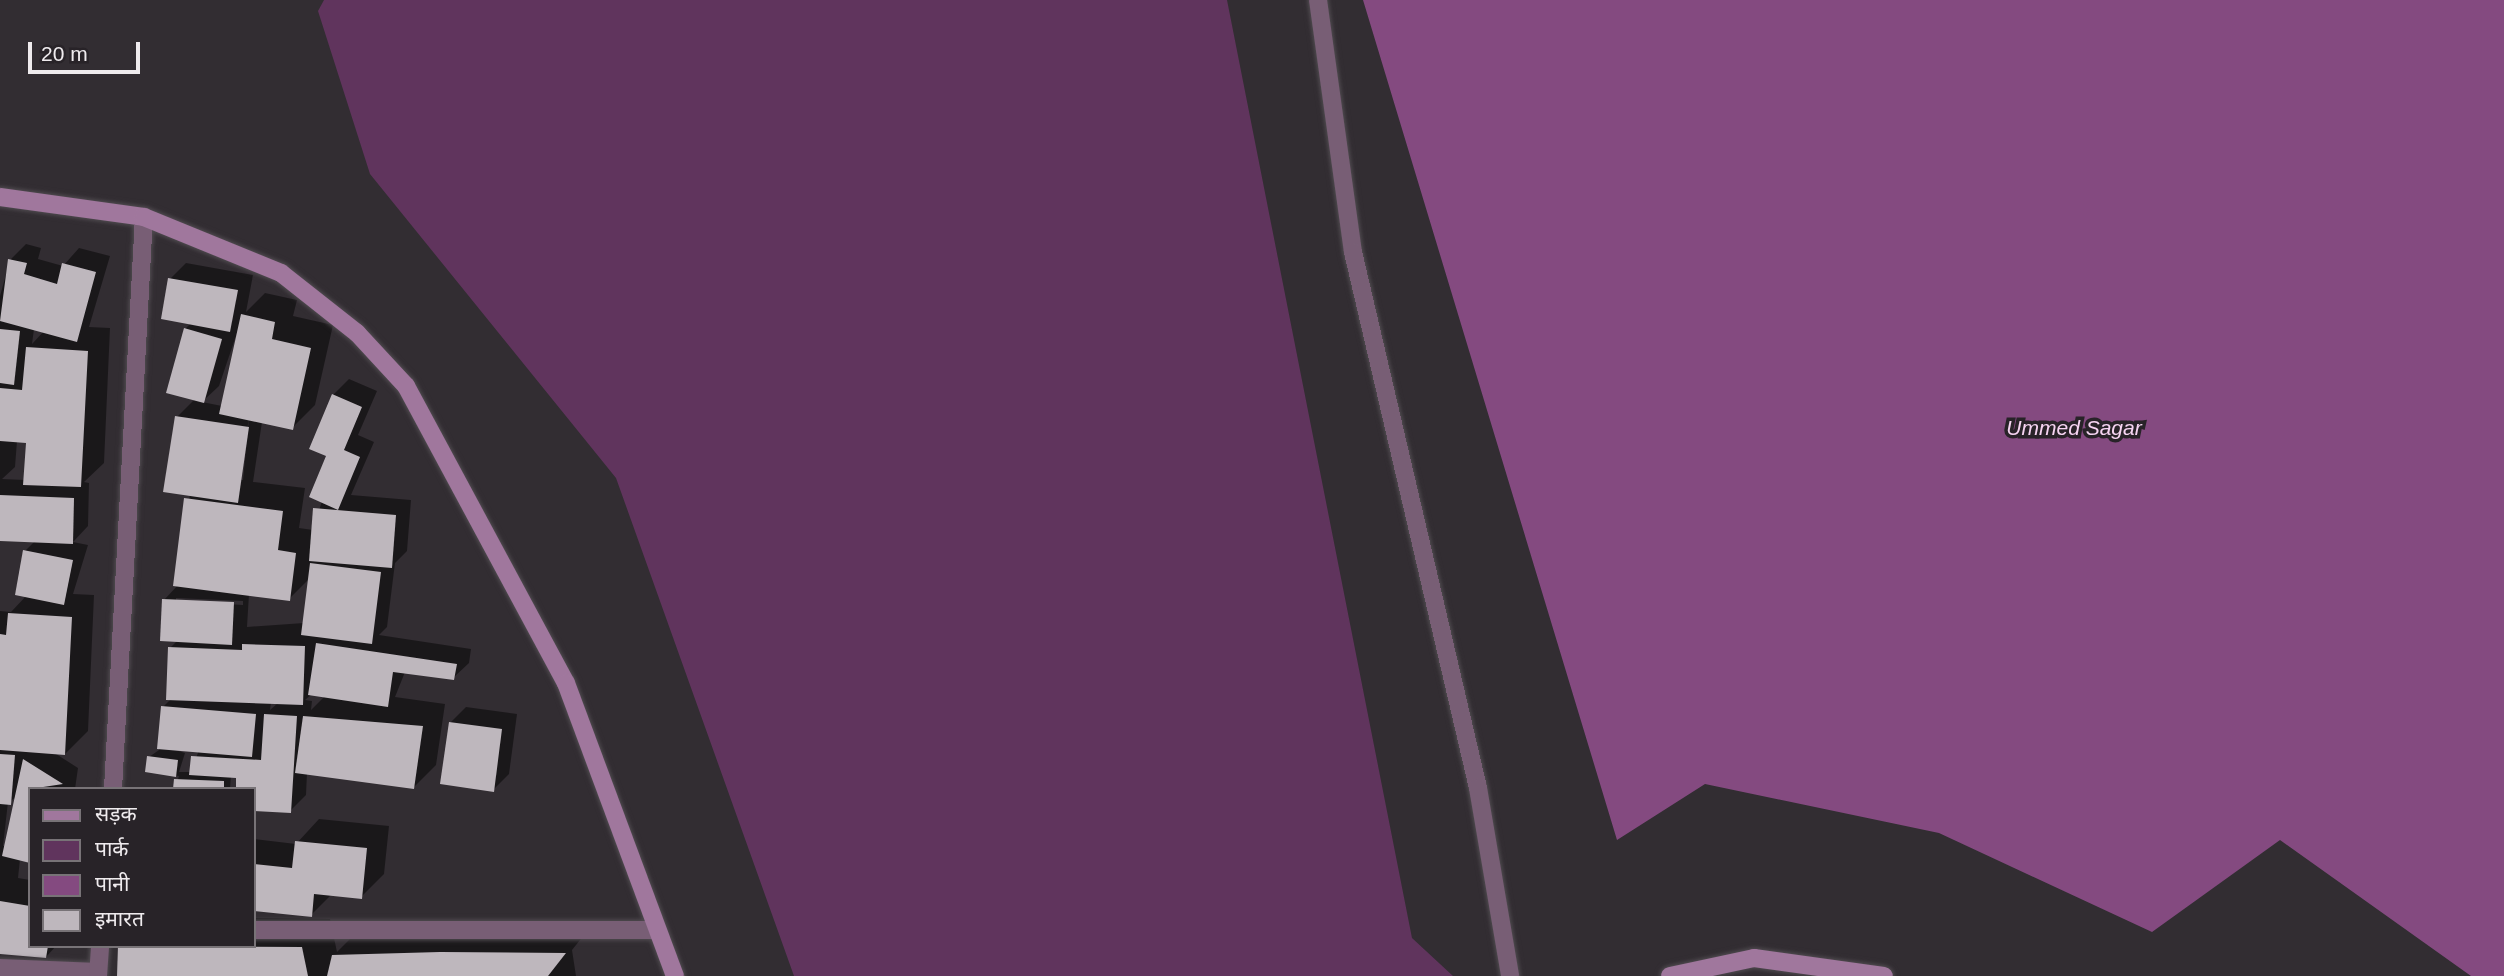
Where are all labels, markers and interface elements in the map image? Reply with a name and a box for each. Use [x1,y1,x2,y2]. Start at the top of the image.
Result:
scale bar [32,28,144,72]
text: 20 m [41,42,88,65]
water label: Ummed Sagar [2006,415,2142,441]
legend [28,787,256,948]
text: सड़क [95,802,137,825]
text: पार्क [95,837,129,860]
text: पानी [95,872,129,895]
text: इमारत [95,907,144,930]

